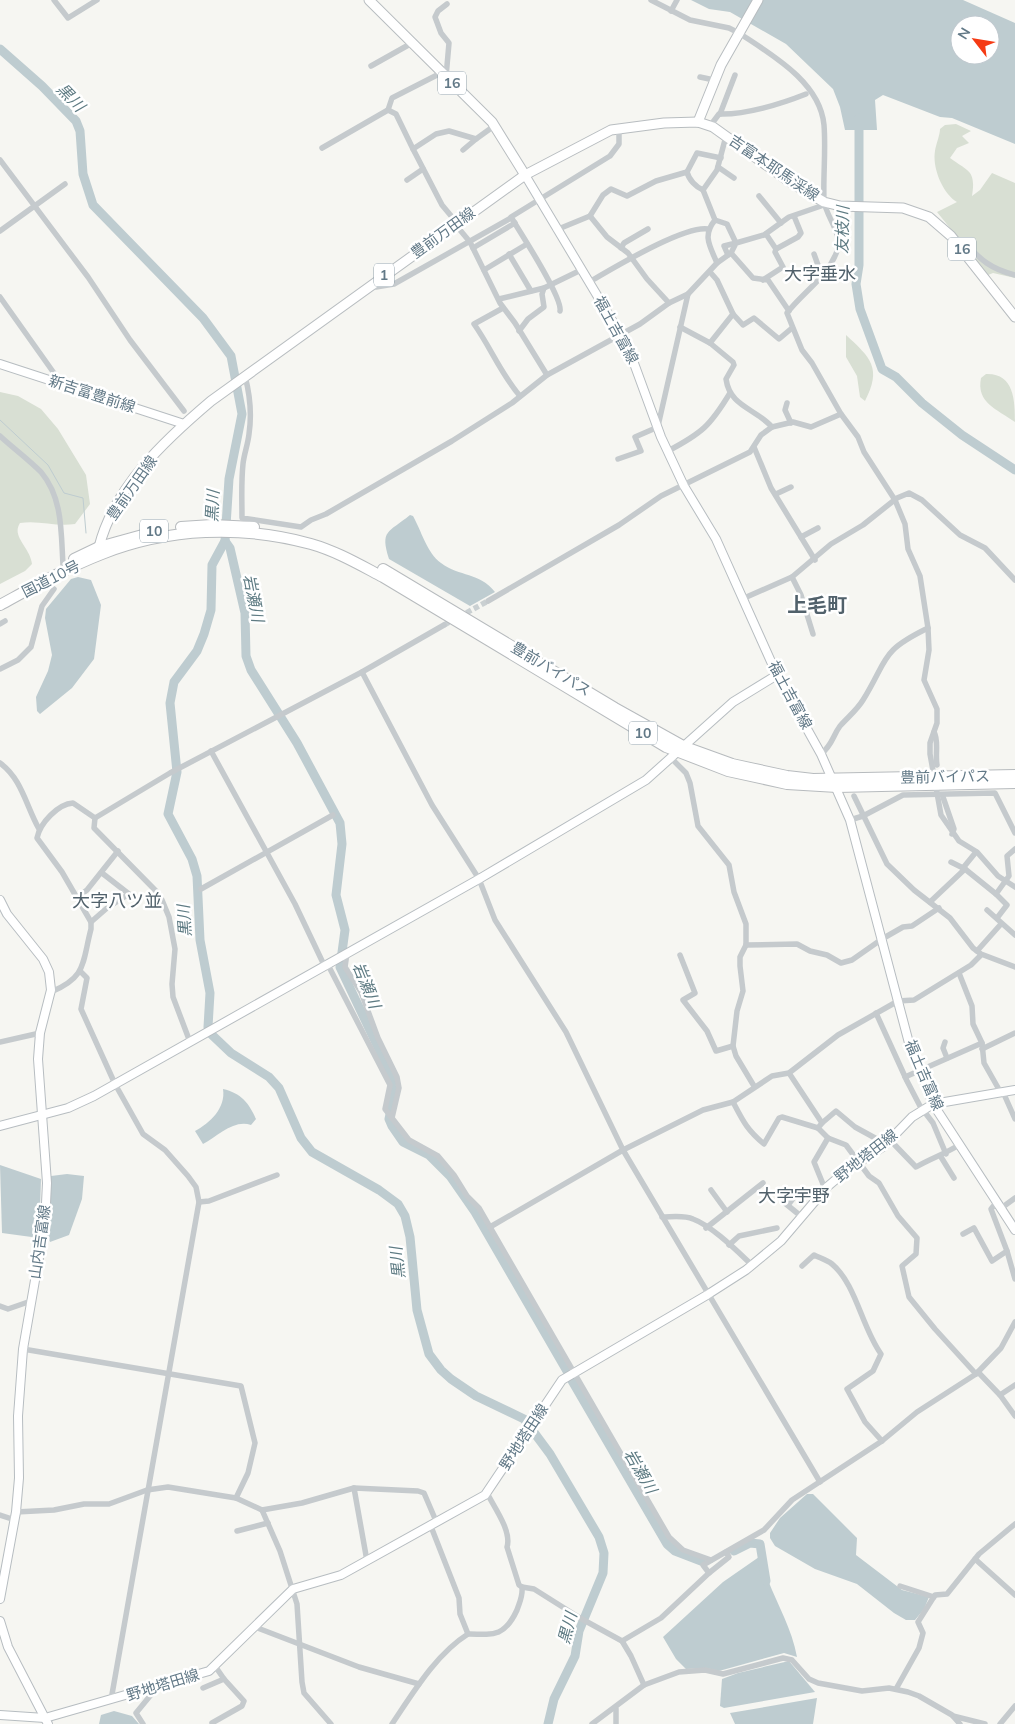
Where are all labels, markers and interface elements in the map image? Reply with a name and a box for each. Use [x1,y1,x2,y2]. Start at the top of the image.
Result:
north arrow [950,15,1000,65]
text: N [953,24,974,42]
road number: 16 [438,72,466,95]
water label: 黒川 [53,79,91,117]
street label: 吉富本耶馬渓線 [725,130,823,205]
street label: 豊前万田線 [407,203,479,262]
water label: 友枝川 [832,204,852,254]
road number: 16 [948,238,976,260]
district label: 大字垂水 [784,262,856,285]
road number: 1 [374,264,394,286]
street label: 福土吉富線 [590,292,643,367]
street label: 新吉富豊前線 [46,371,138,416]
street label: 豊前万田線 [102,452,161,524]
water label: 黒川 [201,488,223,523]
road number: 10 [140,520,168,542]
street label: 国道10号 [18,556,83,601]
water label: 岩瀬川 [240,573,269,625]
district label: 上毛町 [787,592,847,617]
street label: 豊前バイパス [508,637,595,700]
street label: 福土吉富線 [764,657,816,732]
road number: 10 [629,721,657,744]
street label: 豊前バイパス [900,766,990,787]
district label: 大字八ツ並 [72,889,162,912]
water label: 黒川 [173,902,195,938]
water label: 岩瀬川 [349,959,386,1013]
street label: 福土吉富線 [901,1037,948,1113]
street label: 野地塔田線 [830,1125,901,1186]
district label: 大字宇野 [758,1184,830,1207]
street label: 山内吉富線 [25,1203,54,1280]
water label: 黒川 [385,1244,409,1280]
street label: 野地塔田線 [495,1400,552,1473]
water label: 岩瀬川 [620,1445,663,1499]
water label: 黒川 [553,1608,581,1646]
street label: 野地塔田線 [124,1664,202,1705]

